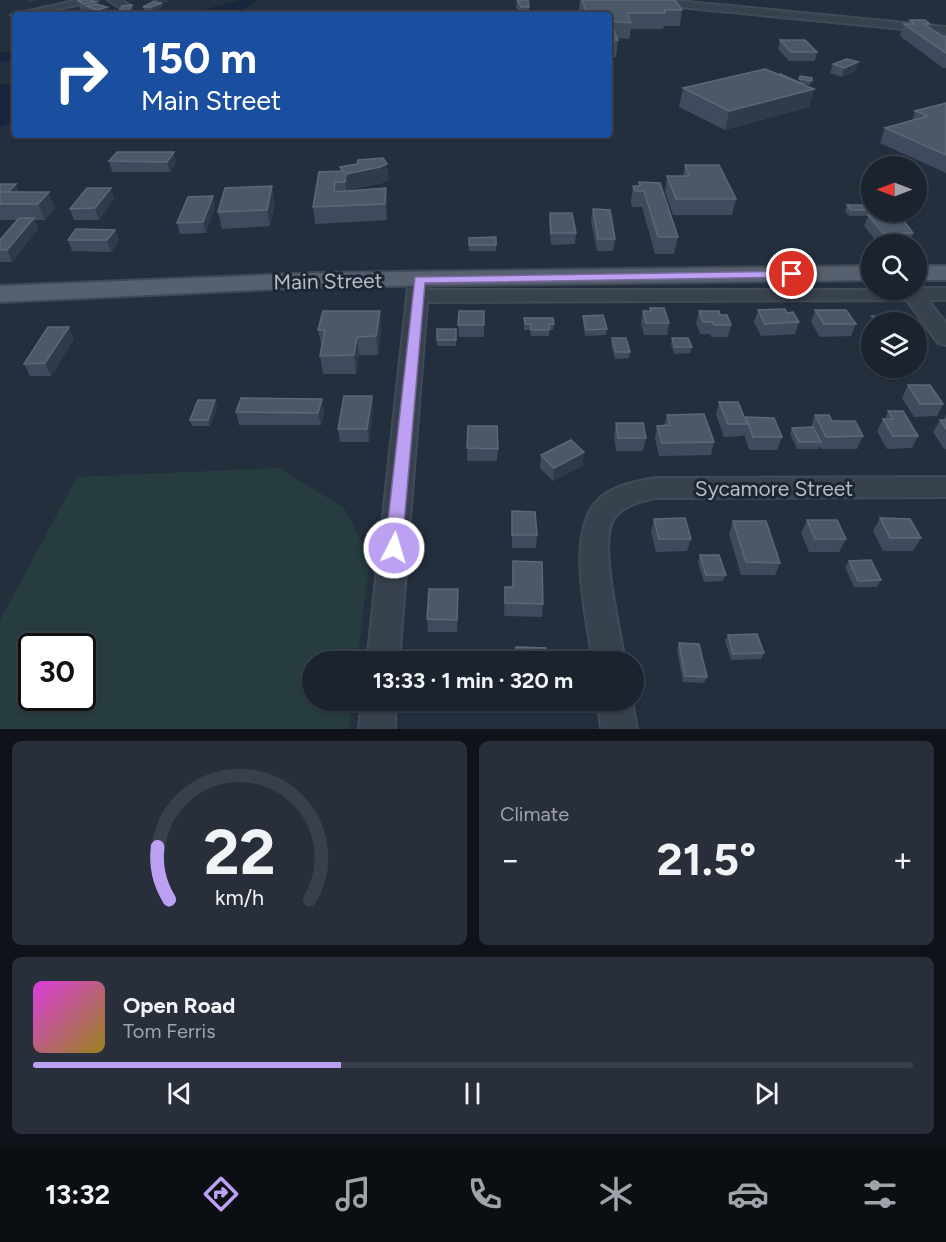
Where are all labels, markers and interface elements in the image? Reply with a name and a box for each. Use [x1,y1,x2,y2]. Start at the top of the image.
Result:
text: 150 m [141,33,257,84]
icon: right [42,36,120,114]
text: Main Street [141,84,281,117]
north arrow [861,156,927,222]
map controls [861,156,927,378]
button: search [861,234,927,300]
pin [766,248,817,299]
icon: arrive [775,257,808,290]
street label: Main Street [273,268,383,294]
button: layers [861,312,927,378]
street label: Sycamore Street [695,476,853,501]
position arrow [362,516,426,580]
speed limit sign: 30 [18,633,96,711]
text: 13:33 · 1 min · 320 m [373,667,573,694]
text: Climate [500,802,569,826]
text: 22 [203,815,276,890]
text: 21.5° [657,832,756,886]
text: − [500,840,521,879]
text: + [892,840,913,879]
text: km/h [215,885,264,910]
text: Open Road [123,992,235,1019]
text: Tom Ferris [123,1019,216,1043]
icon: previous [163,1077,196,1110]
icon: pause [456,1077,489,1110]
icon: next [750,1077,783,1110]
icon: directions [200,1173,242,1215]
icon: music [332,1173,374,1215]
icon: phone [464,1173,506,1215]
icon: climate [595,1173,637,1215]
icon: car [727,1173,769,1215]
icon: filters [859,1173,901,1215]
text: 13:32 [45,1178,110,1211]

